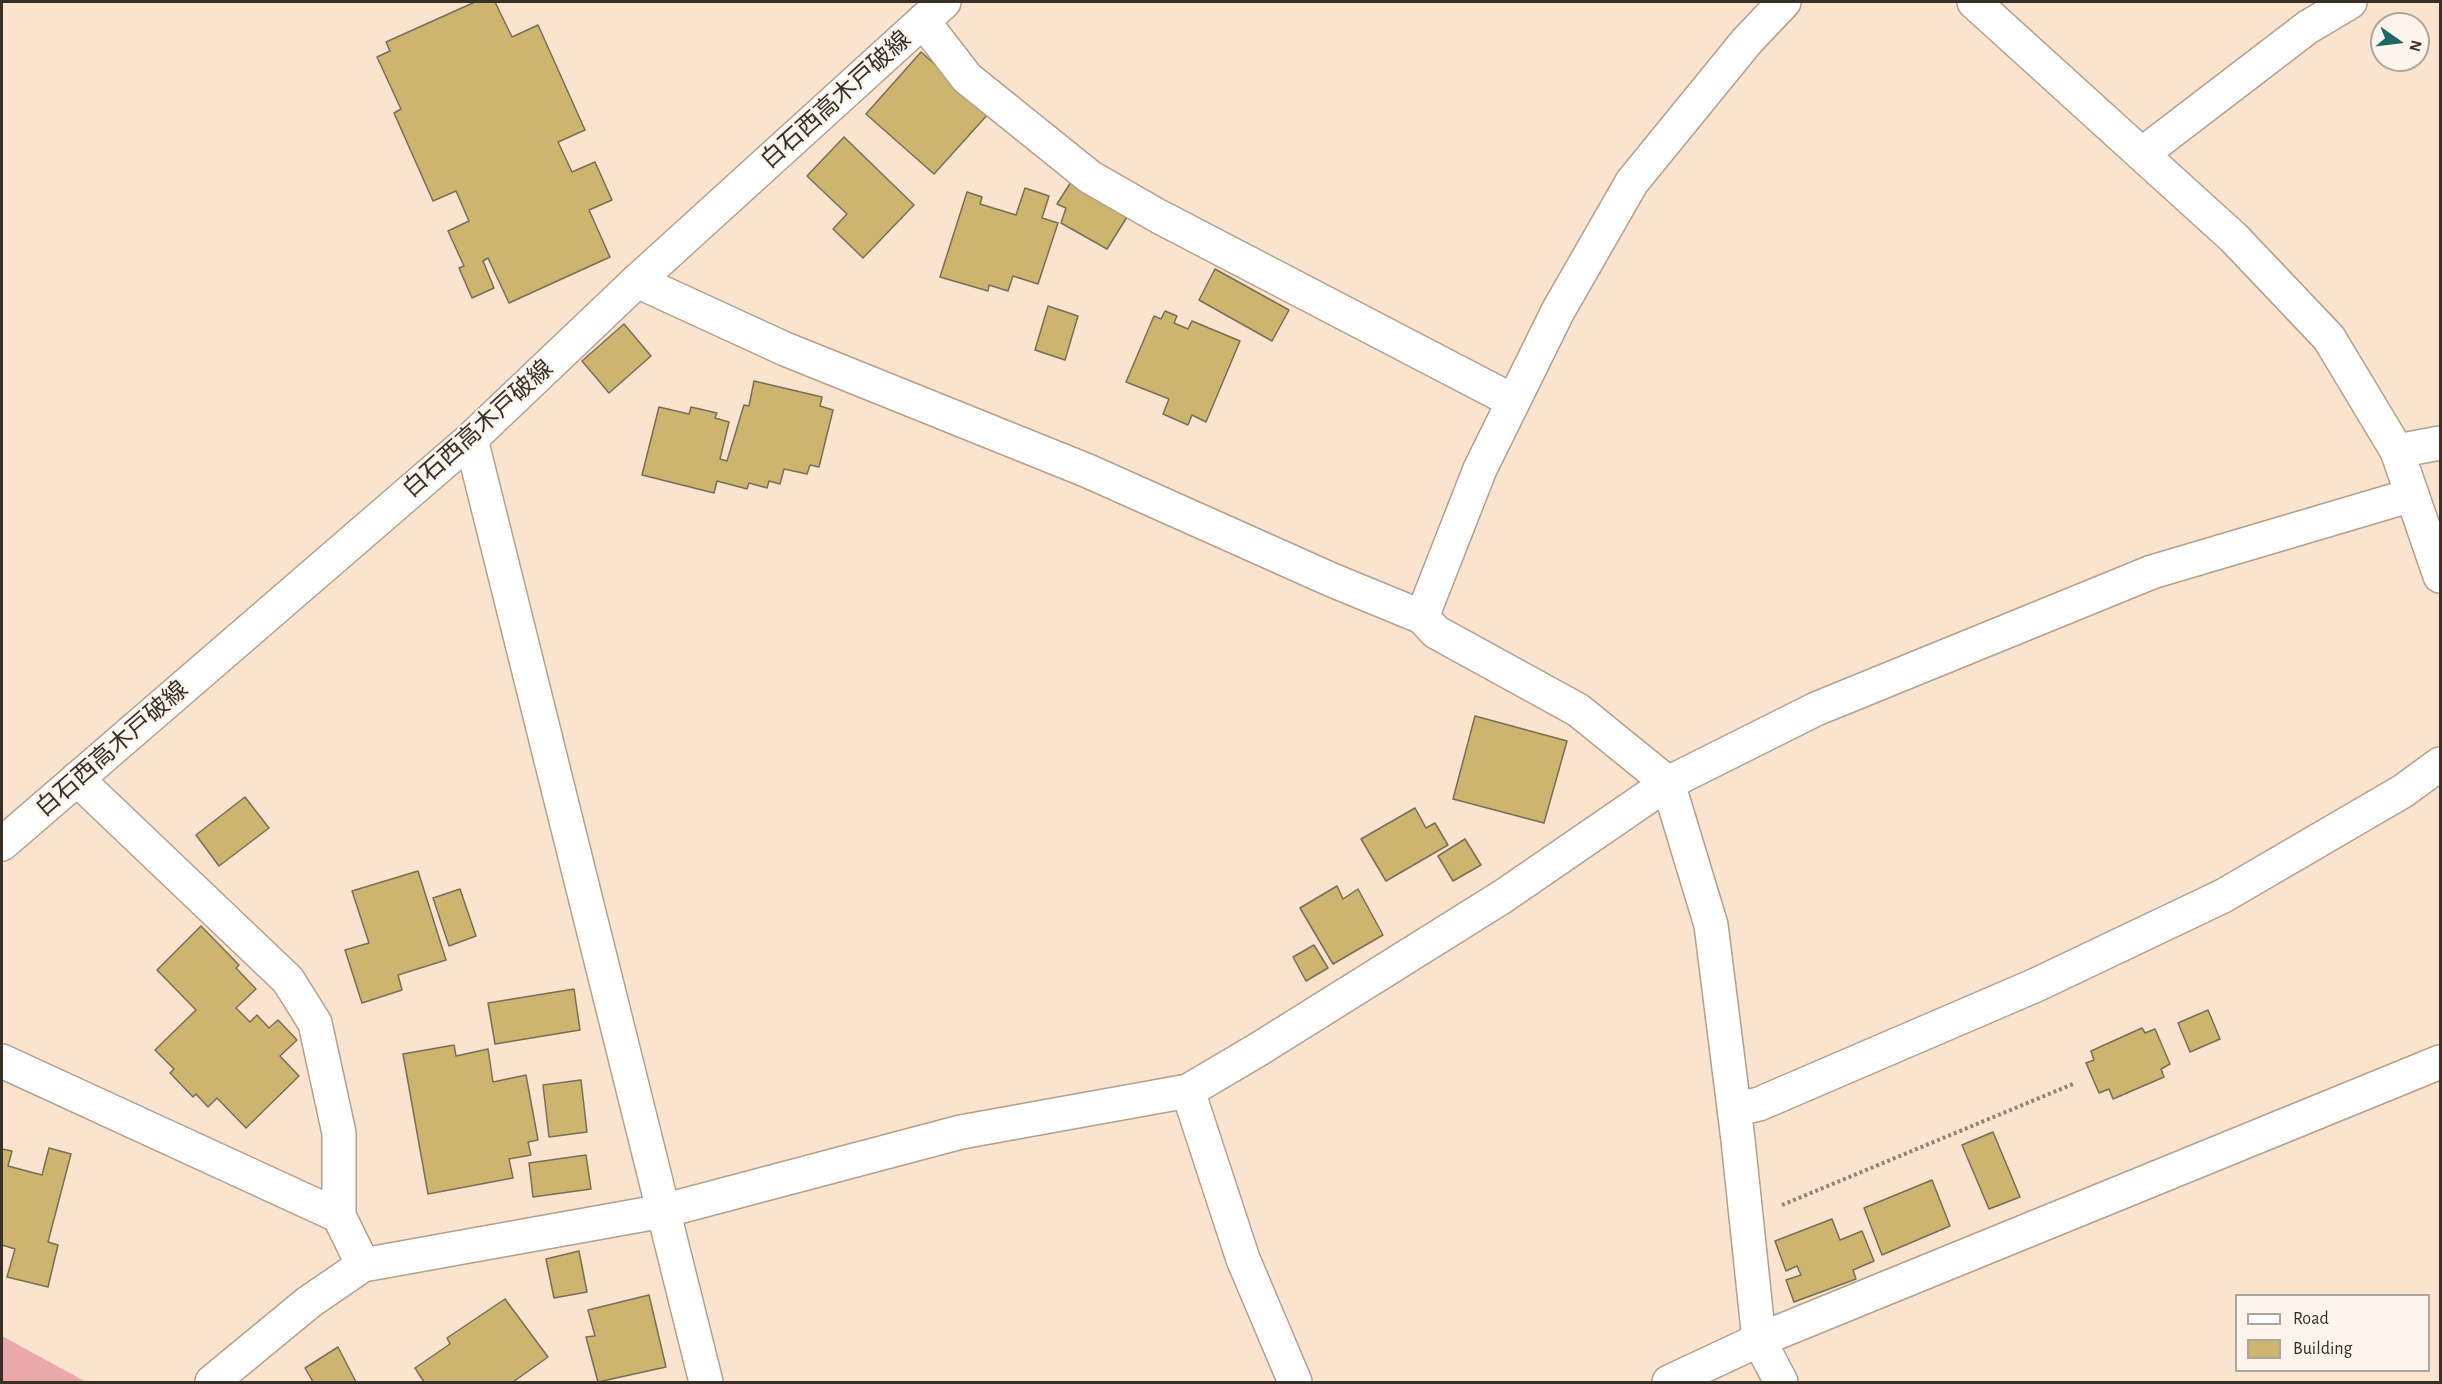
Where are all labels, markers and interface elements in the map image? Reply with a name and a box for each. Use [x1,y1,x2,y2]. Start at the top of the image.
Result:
north arrow [2370,12,2430,72]
street label: 白石西高木戸破線 [755,25,917,175]
text: N [2406,39,2425,53]
street label: 白石西高木戸破線 [397,354,559,504]
street label: 白石西高木戸破線 [30,675,194,823]
legend [2235,1294,2430,1372]
text: Road [2293,1310,2329,1328]
text: Building [2293,1340,2352,1358]

